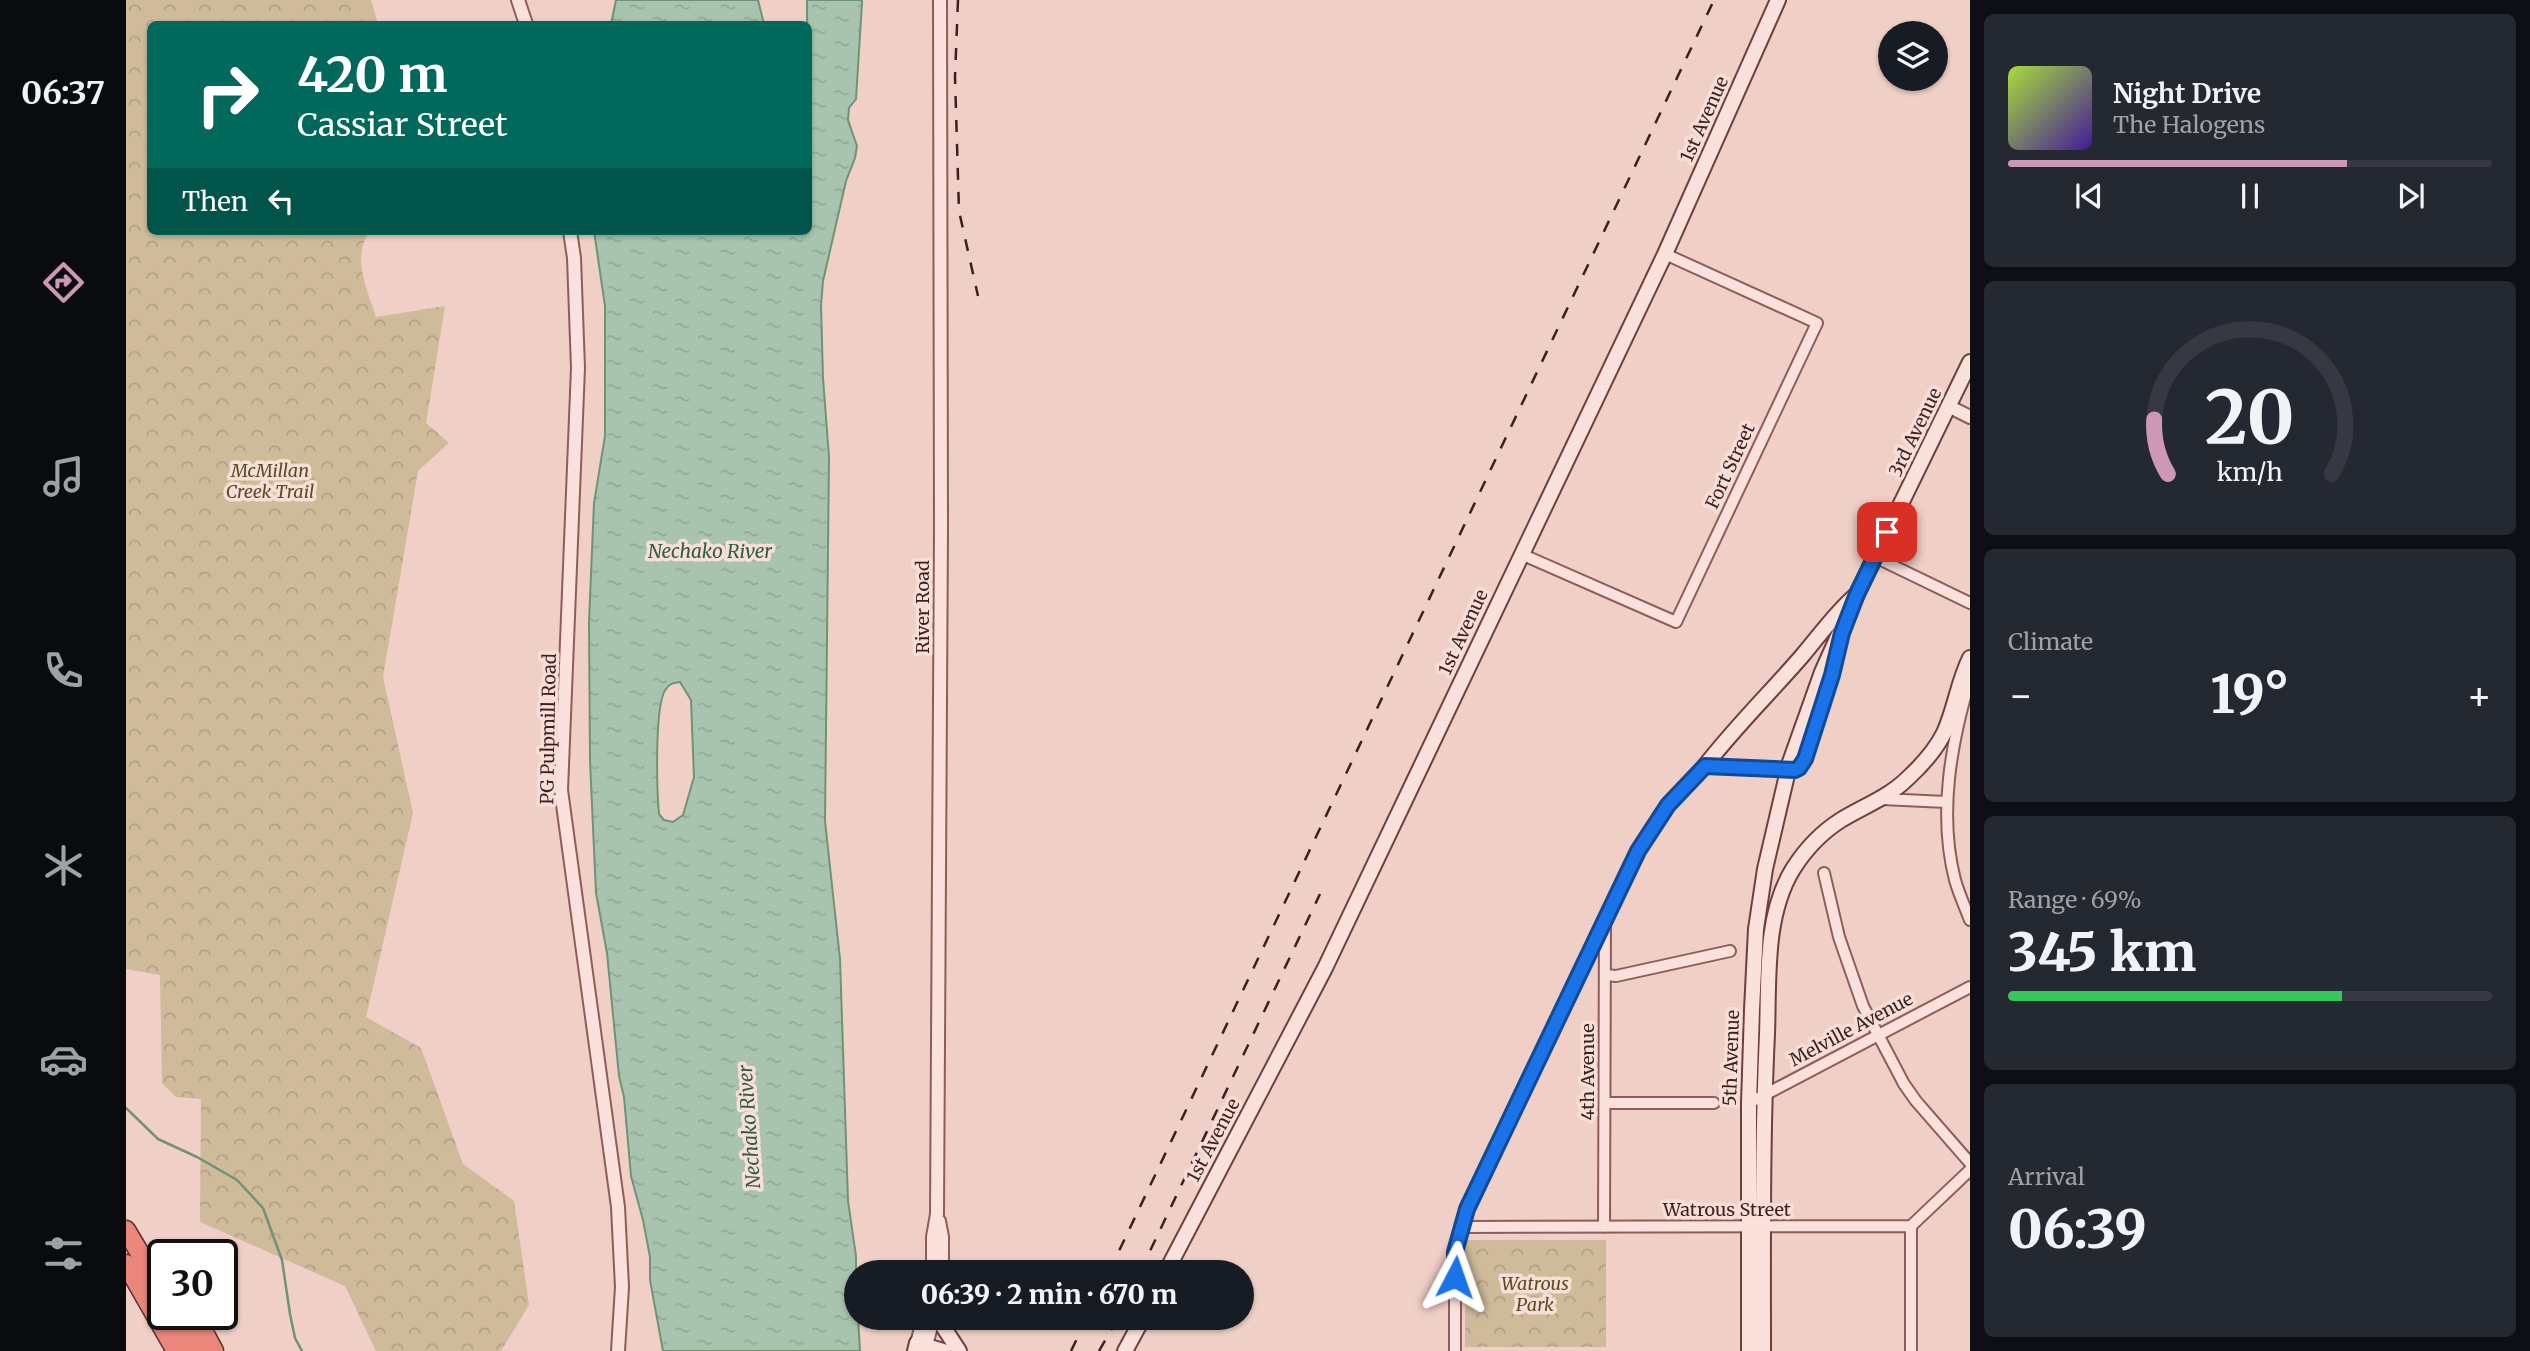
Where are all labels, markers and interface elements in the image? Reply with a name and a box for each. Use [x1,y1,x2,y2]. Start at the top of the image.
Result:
map controls [1878,21,1948,91]
button: layers [1878,21,1948,91]
text: 420 m [297,44,448,105]
icon: right [182,49,273,140]
text: 06:37 [21,73,105,113]
street label: 1st Avenue [1675,73,1733,165]
text: Night Drive [2113,77,2261,110]
text: Cassiar Street [297,105,507,145]
text: The Halogens [2113,110,2265,139]
icon: previous [2070,177,2108,215]
icon: pause [2231,177,2269,215]
icon: next [2392,177,2430,215]
icon: left [262,182,300,220]
text: Then [182,185,248,218]
icon: directions [39,258,88,307]
text: 20 [2205,373,2295,465]
street label: 3rd Avenue [1884,384,1946,480]
street label: Fort Street [1700,420,1760,512]
icon: music [39,452,88,501]
text: km/h [2217,456,2283,488]
park label: McMillan Creek Trail [226,459,314,503]
pin [1857,502,1917,562]
icon: arrive [1868,513,1906,551]
water label: Nechako River [648,539,772,563]
street label: River Road [911,560,934,654]
street label: 1st Avenue [1433,586,1493,678]
text: Climate [2008,627,2093,656]
icon: phone [39,646,88,695]
street label: PG Pulpmill Road [535,653,561,805]
text: 19° [2211,662,2289,727]
text: − [2008,672,2033,719]
text: + [2467,672,2492,719]
icon: climate [39,841,88,890]
text: Range · 69% [2008,885,2141,914]
text: 345 km [2008,920,2196,985]
street label: Melville Avenue [1785,987,1917,1071]
street label: 5th Avenue [1718,1010,1744,1106]
street label: 4th Avenue [1576,1023,1599,1121]
icon: car [39,1035,88,1084]
water label: Nechako River [733,1064,765,1190]
street label: 1st Avenue [1181,1094,1245,1186]
text: Arrival [2008,1162,2085,1191]
text: 06:39 [2008,1197,2147,1262]
street label: Watrous Street [1662,1198,1791,1221]
icon: filters [39,1229,88,1278]
speed limit sign: 30 [147,1239,238,1330]
position arrow [1418,1240,1492,1314]
park label: Watrous Park [1501,1272,1569,1316]
text: 06:39 · 2 min · 670 m [921,1278,1177,1311]

